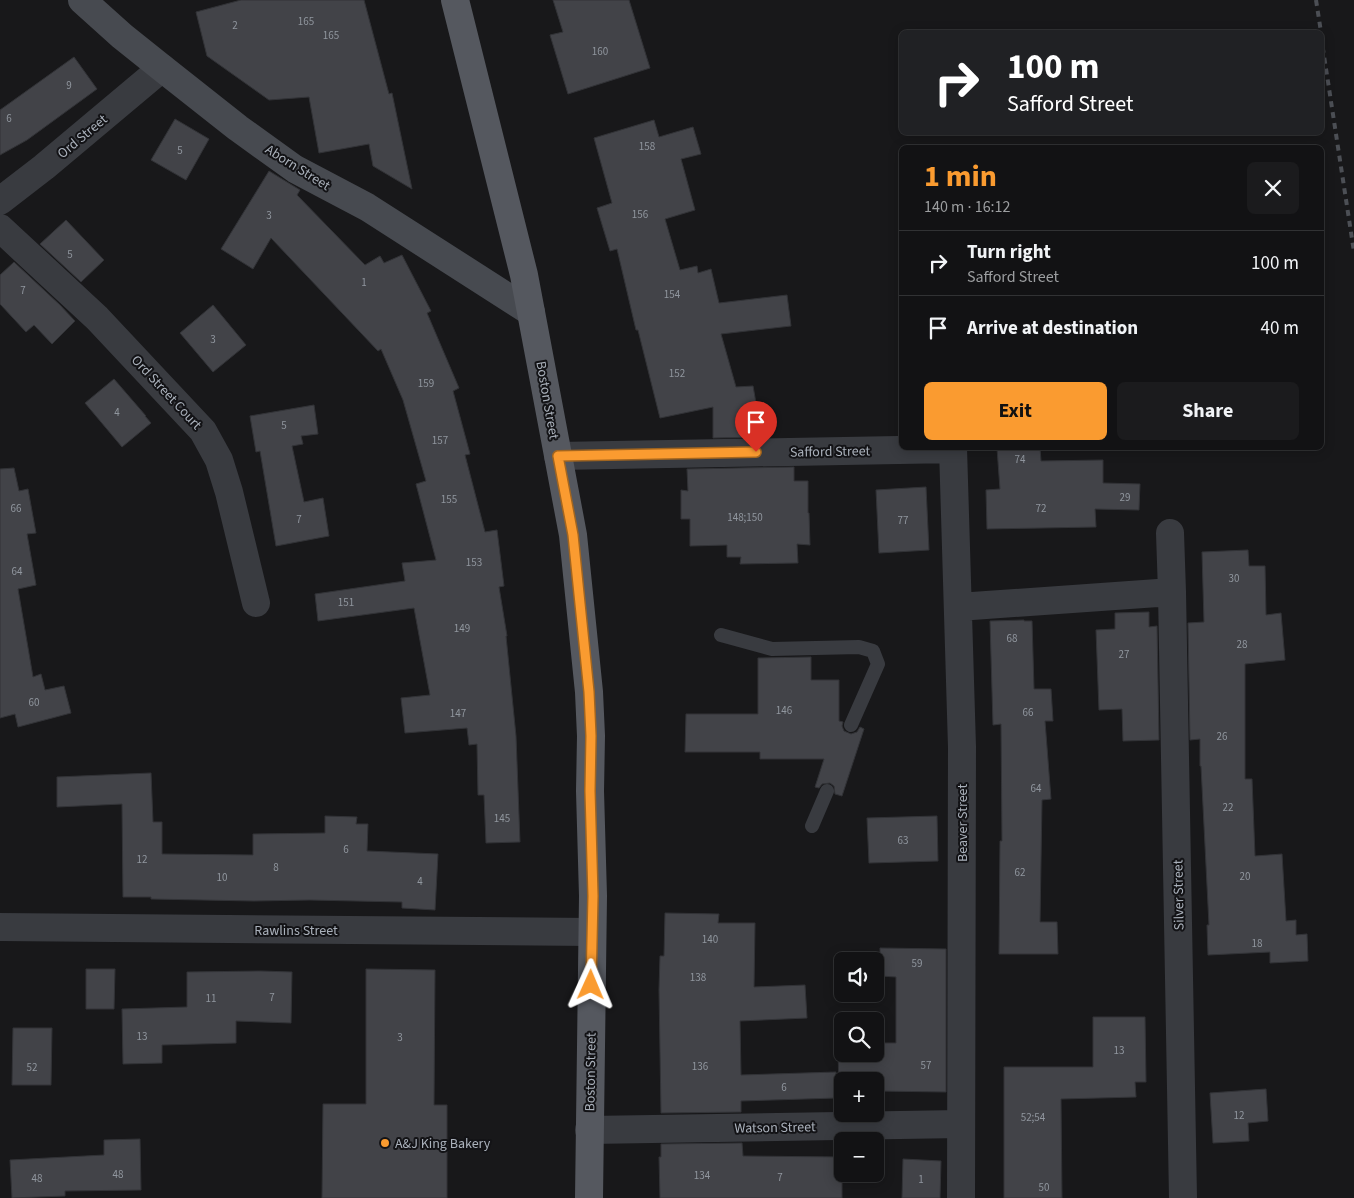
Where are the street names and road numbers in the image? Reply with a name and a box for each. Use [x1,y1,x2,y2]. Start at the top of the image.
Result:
street label: Ord Street [53,110,112,164]
street label: Aborn Street [261,140,334,196]
street label: Ord Street Court [126,351,206,435]
street label: Boston Street [530,360,564,441]
street label: Safford Street [790,441,871,463]
street label: Beaver Street [953,784,973,862]
street label: Silver Street [1168,859,1190,930]
street label: Rawlins Street [254,921,338,941]
street label: Boston Street [580,1032,602,1112]
street label: Watson Street [734,1117,816,1139]

